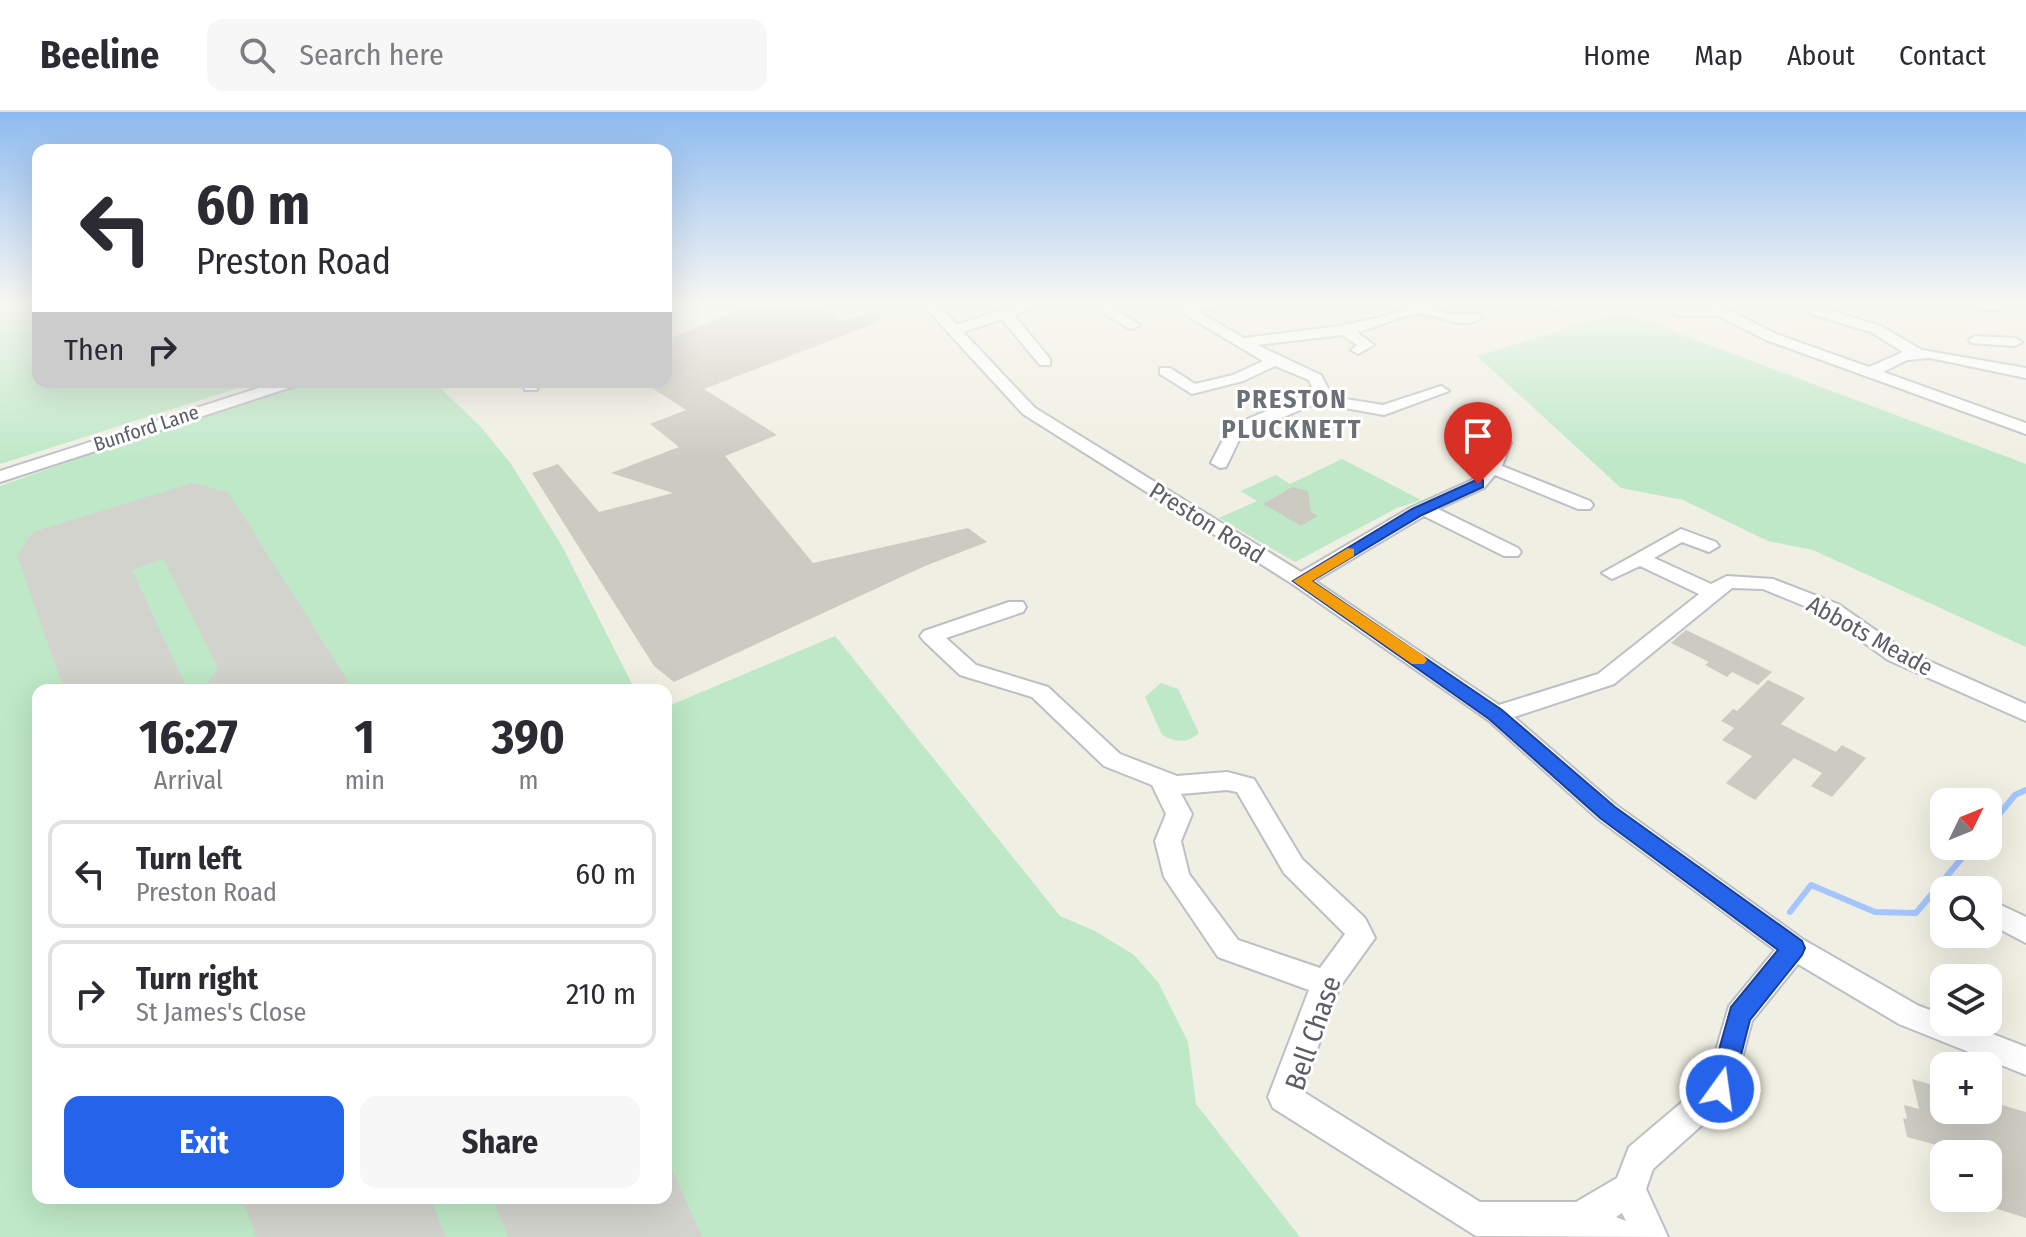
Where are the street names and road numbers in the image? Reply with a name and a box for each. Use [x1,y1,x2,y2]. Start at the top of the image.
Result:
street label: Bunford Lane [90,400,202,456]
street label: Preston Road [1144,477,1270,569]
street label: Abbots Meade [1802,590,1938,682]
street label: Bell Chase [1278,972,1348,1094]

